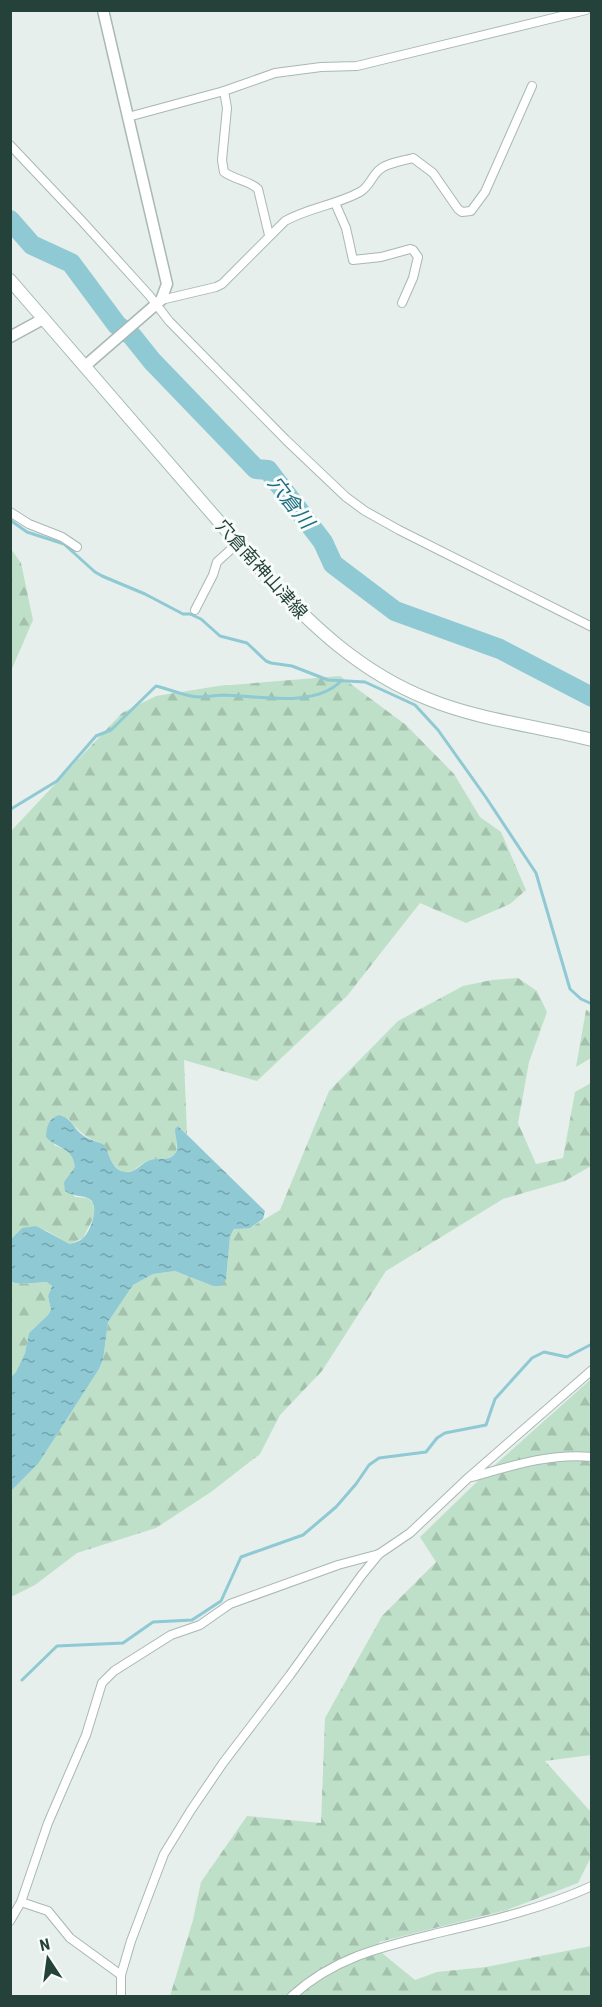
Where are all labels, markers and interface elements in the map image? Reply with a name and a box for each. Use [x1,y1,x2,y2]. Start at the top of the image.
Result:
water label: 穴倉川 [263,471,320,535]
street label: 穴倉南神山津線 [212,515,312,623]
north arrow [18,1929,78,1989]
text: N [38,1935,52,1955]

